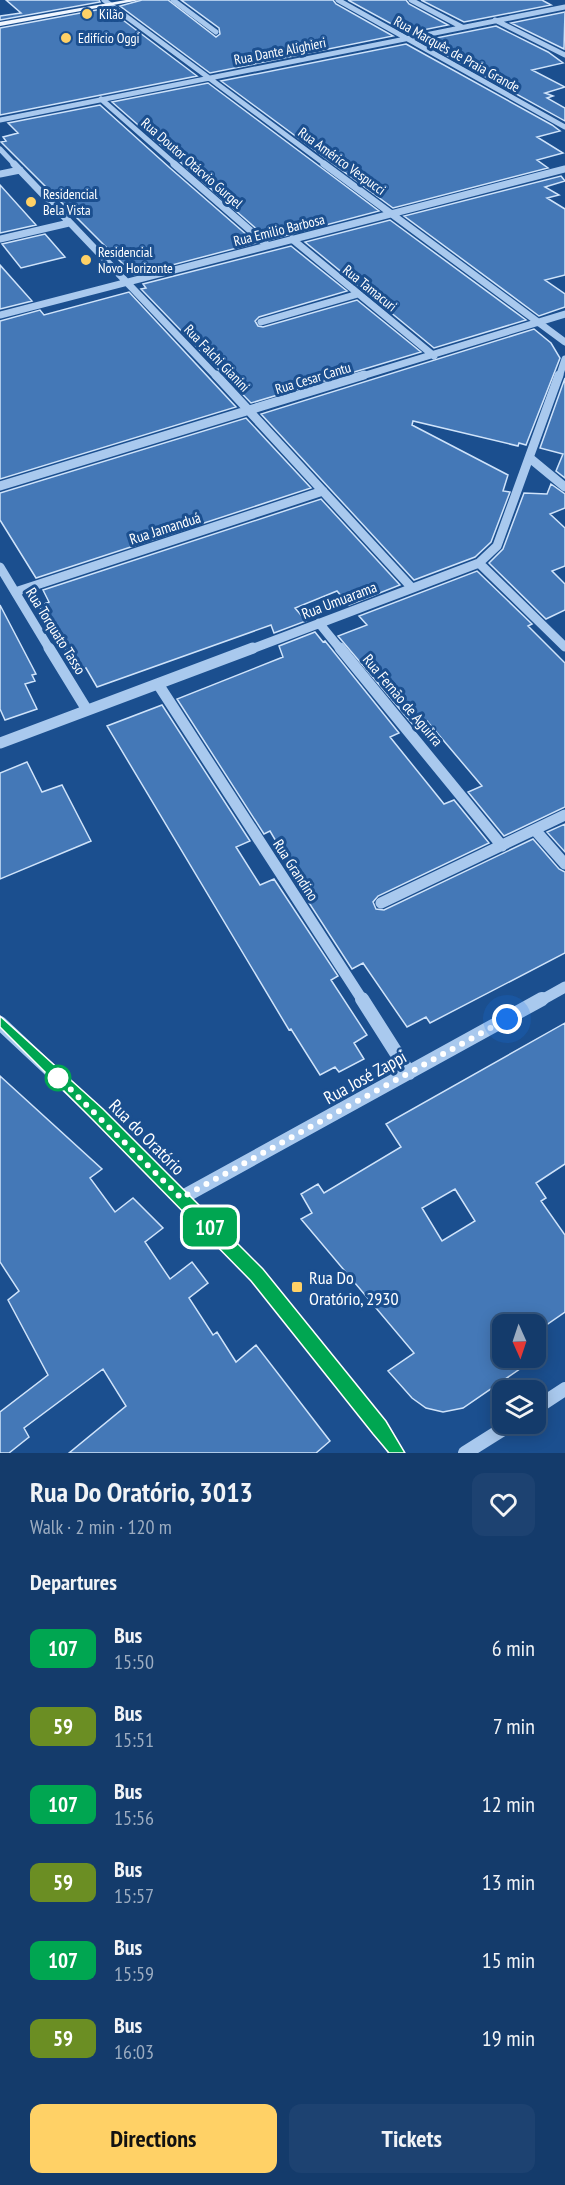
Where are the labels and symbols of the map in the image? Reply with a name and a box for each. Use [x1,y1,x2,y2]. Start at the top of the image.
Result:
place label: Kilão [99,5,124,23]
marker: Kilão [80,7,94,21]
street label: Rua Marquês de Praia Grande [391,12,523,96]
place label: Edifício Oggi [78,29,140,47]
marker: Edifício Oggi [59,31,73,45]
street label: Rua Dante Alighieri [232,33,328,69]
street label: Rua Doutor Otácvio Gurgel [137,114,247,213]
street label: Rua Américo Vespucci [295,123,389,199]
place label: Residencial Bela Vista [43,185,98,219]
marker: Residencial Bela Vista [24,195,38,209]
street label: Rua Emilio Barbosa [232,210,326,250]
place label: Residencial Novo Horizonte [98,243,173,277]
marker: Residencial Novo Horizonte [79,253,93,267]
street label: Rua Tamacuri [339,261,401,315]
street label: Rua Falchi Gianini [180,320,254,396]
street label: Rua Cesar Cantu [273,358,353,398]
street label: Rua Jamanduá [127,508,203,548]
street label: Rua Umuarama [299,577,379,623]
street label: Rua Torquato Tasso [22,584,90,678]
street label: Rua Fernão de Aguirra [359,650,447,750]
street label: Rua Grandino [269,836,323,904]
your location [492,1004,522,1034]
street label: Rua José Zappi [320,1045,410,1109]
unlabelled marker [45,1065,71,1091]
street label: Rua do Oratório [104,1094,190,1180]
line badge: 107 [176,1208,244,1246]
place label: Rua Do Oratório, 2930 [309,1266,399,1310]
marker: Rua Do Oratório, 2930 [290,1280,304,1294]
north arrow [492,1314,546,1368]

